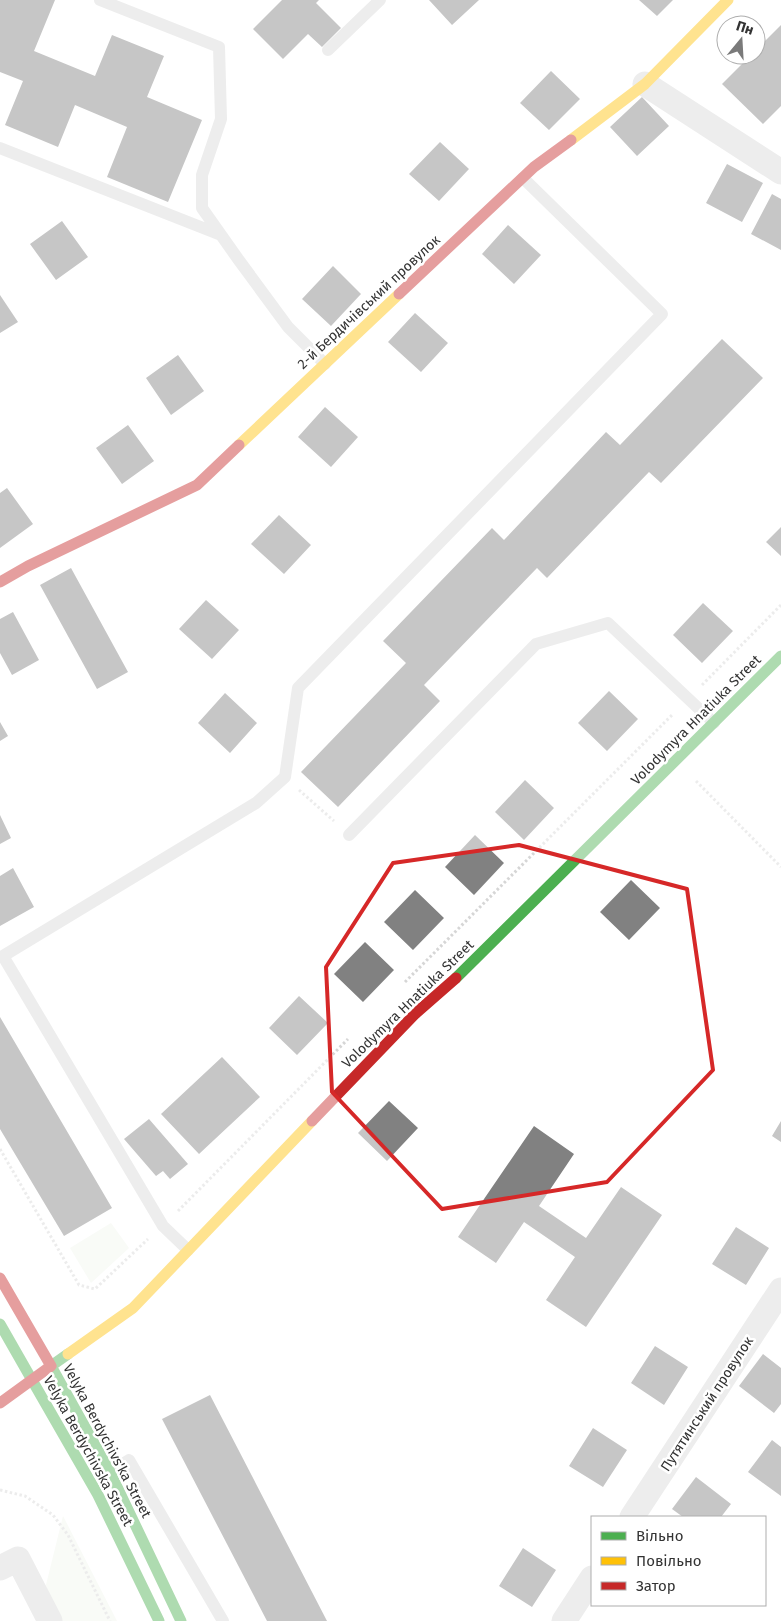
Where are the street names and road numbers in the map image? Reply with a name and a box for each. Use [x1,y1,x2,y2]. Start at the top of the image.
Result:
street label: 2-й Бердичівський провулок [294,231,444,373]
street label: Volodymyra Hnatiuka Street [627,651,765,789]
street label: Volodymyra Hnatiuka Street [338,936,478,1072]
street label: Путятинський провулок [657,1333,757,1475]
street label: Velyka Berdychivs'ka Street [59,1361,155,1522]
street label: Velyka Berdychivska Street [40,1373,137,1530]

